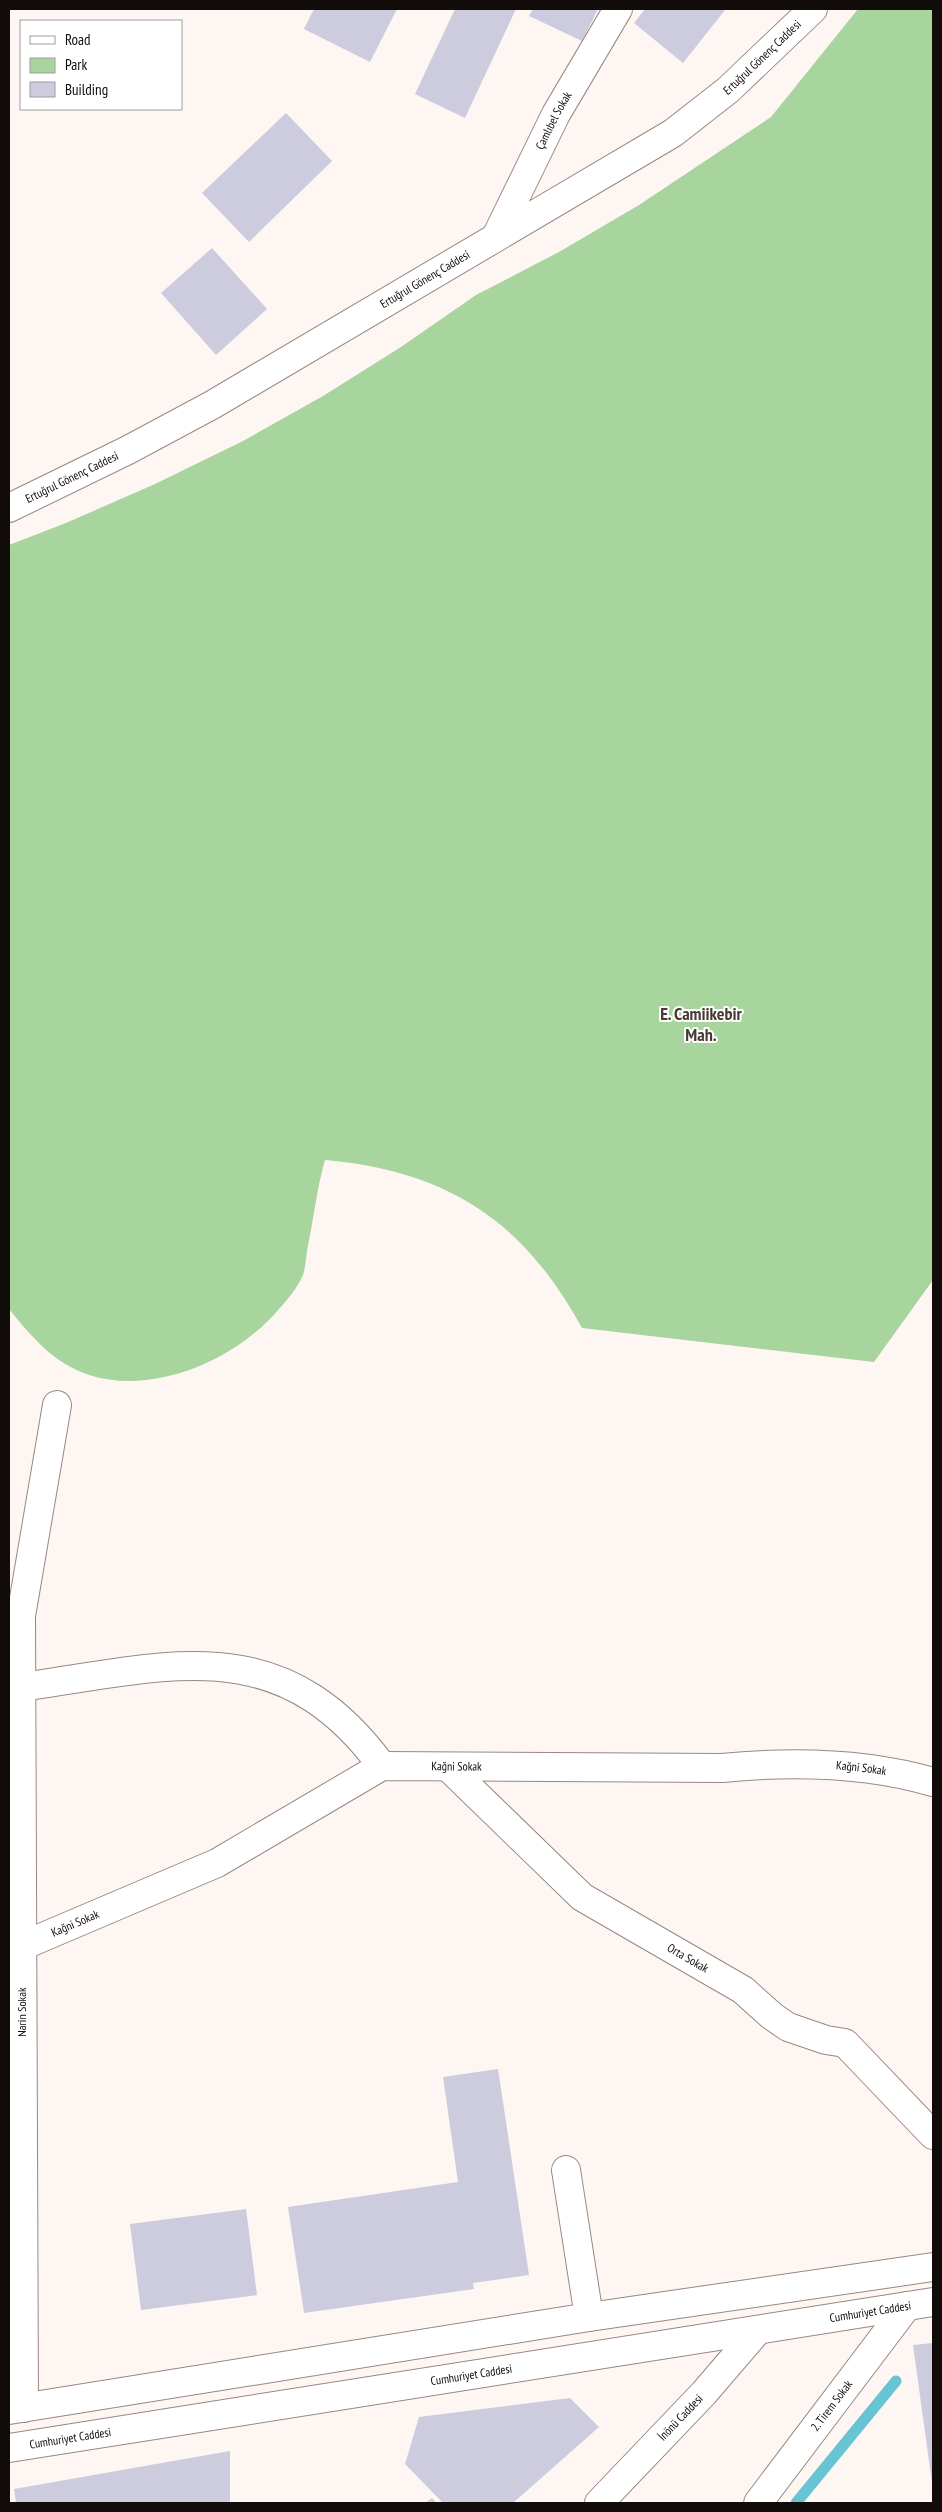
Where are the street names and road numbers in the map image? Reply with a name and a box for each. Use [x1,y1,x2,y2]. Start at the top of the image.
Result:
street label: Ertuğrul Gönenç Caddesi [720,17,804,98]
street label: Çamlıbel Sokak [532,88,575,152]
street label: Ertuğrul Gönenç Caddesi [377,247,472,311]
street label: Ertuğrul Gönenç Caddesi [23,448,121,506]
street label: Kağni Sokak [836,1757,888,1778]
street label: Kağni Sokak [431,1758,482,1774]
street label: Kağni Sokak [49,1906,102,1940]
street label: Orta Sokak [665,1940,712,1976]
street label: Narin Sokak [14,1987,29,2037]
street label: Cumhuriyet Caddesi [828,2298,912,2325]
street label: Cumhuriyet Caddesi [429,2361,513,2388]
street label: 2. Tirem Sokak [807,2377,856,2434]
street label: İnönü Caddesi [654,2391,706,2444]
street label: Cumhuriyet Caddesi [28,2424,112,2452]

